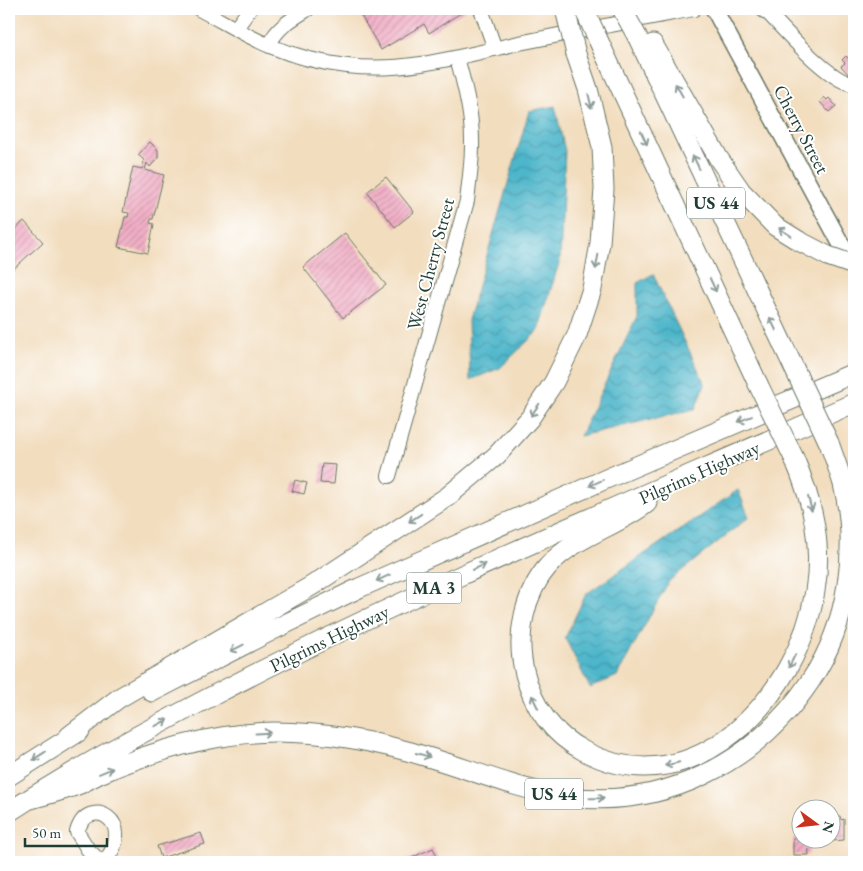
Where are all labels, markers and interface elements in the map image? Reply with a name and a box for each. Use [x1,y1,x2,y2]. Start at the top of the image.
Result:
street label: Cherry Street [768,80,835,178]
one-way arrow [674,82,684,97]
one-way arrow [586,92,595,108]
one-way arrow [640,130,649,145]
one-way arrow [691,155,700,170]
road number: US 44 [687,188,745,218]
street label: West Cherry Street [401,195,460,333]
one-way arrow [779,227,793,237]
one-way arrow [591,253,601,269]
one-way arrow [708,277,718,292]
one-way arrow [768,317,777,332]
one-way arrow [530,403,540,417]
one-way arrow [738,414,753,424]
street label: Pilgrims Highway [635,434,764,510]
one-way arrow [589,479,604,489]
one-way arrow [806,495,815,511]
one-way arrow [408,513,422,523]
one-way arrow [471,562,486,572]
road number: MA 3 [406,572,462,604]
one-way arrow [376,573,391,583]
street label: Pilgrims Highway [265,598,394,678]
one-way arrow [230,644,245,653]
one-way arrow [787,653,796,668]
one-way arrow [530,695,539,710]
one-way arrow [153,718,168,728]
one-way arrow [254,728,270,737]
one-way arrow [32,751,46,761]
one-way arrow [414,751,430,761]
one-way arrow [665,760,681,769]
one-way arrow [98,766,113,776]
road number: US 44 [525,779,583,810]
one-way arrow [588,794,604,803]
north arrow [790,798,840,848]
scale bar [25,816,108,848]
text: N [818,820,839,836]
text: 50 m [32,823,61,842]

